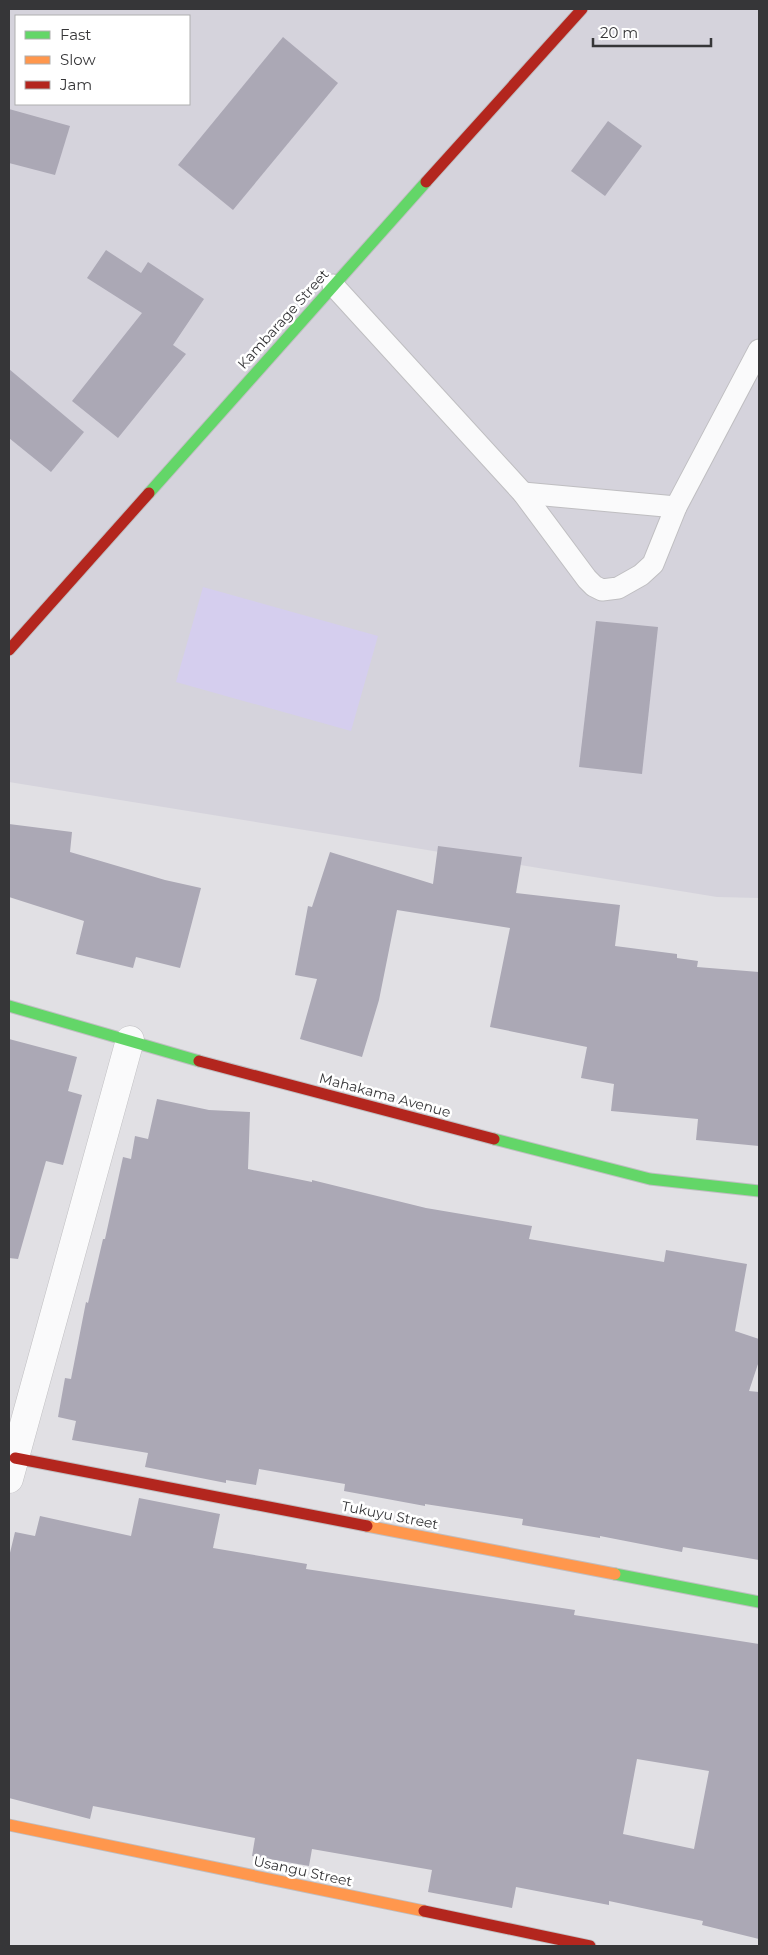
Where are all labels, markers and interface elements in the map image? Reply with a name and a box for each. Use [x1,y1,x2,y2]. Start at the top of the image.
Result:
legend [15,15,190,105]
scale bar [593,15,710,47]
text: 20 m [600,23,638,42]
text: Fast [60,25,91,44]
text: Slow [60,50,96,69]
text: Jam [59,75,92,94]
street label: Kambarage Street [234,265,333,373]
street label: Mahakama Avenue [317,1069,453,1121]
street label: Tukuyu Street [340,1497,440,1533]
street label: Usangu Street [252,1852,354,1890]

